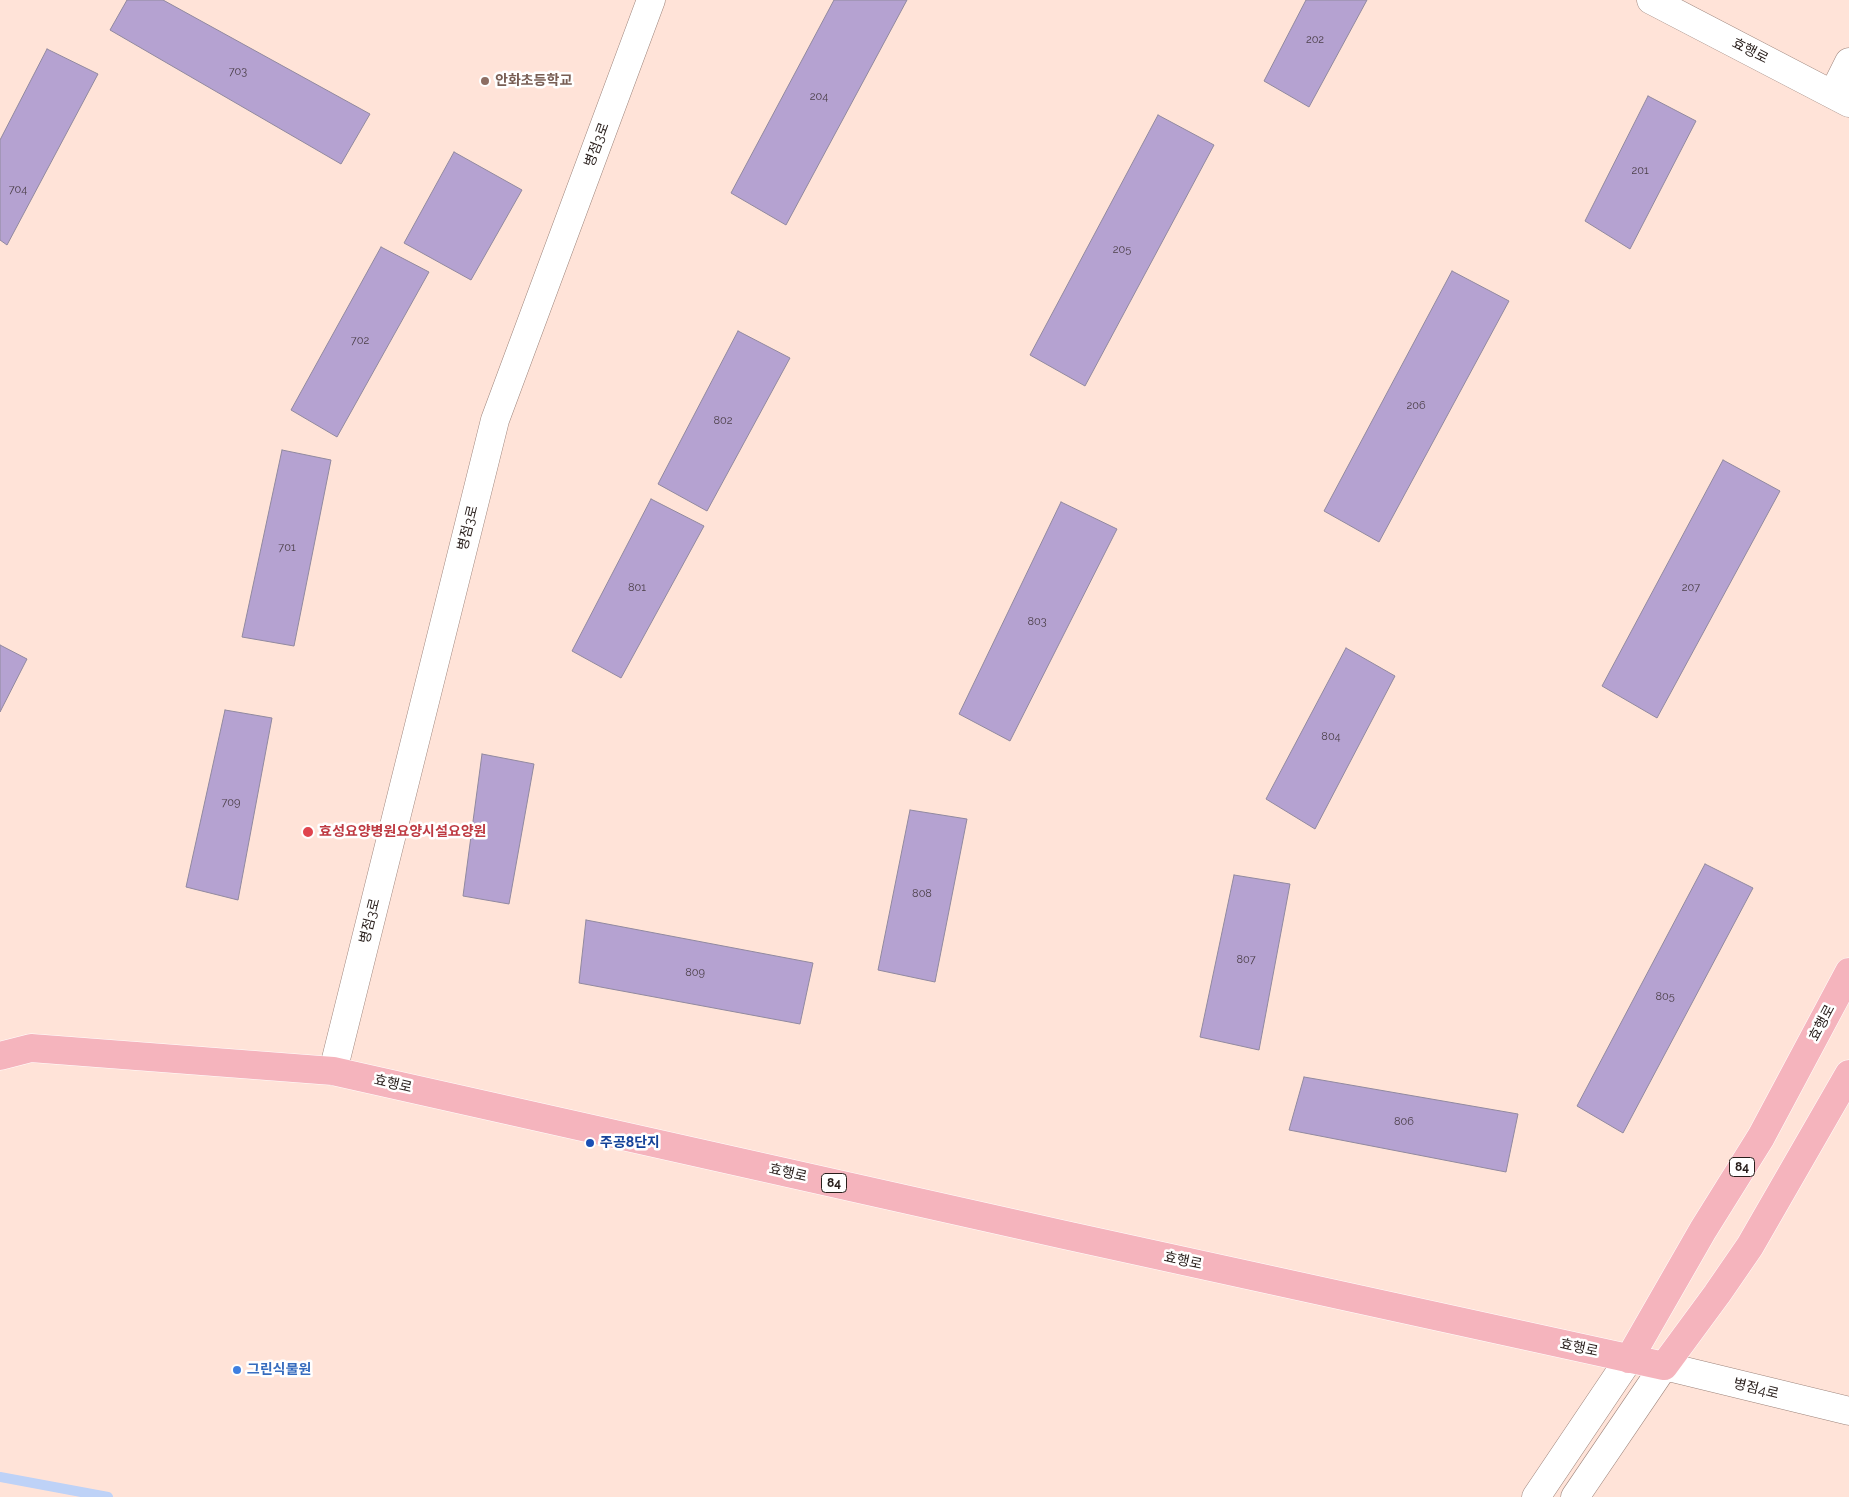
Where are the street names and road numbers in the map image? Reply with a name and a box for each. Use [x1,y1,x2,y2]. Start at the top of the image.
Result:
street label: 효행로 [1729,35,1771,67]
street label: 병점3로 [581,120,613,170]
street label: 병점3로 [454,504,482,552]
street label: 병점3로 [356,897,384,945]
street label: 효행로 [1806,1002,1838,1044]
street label: 효행로 [372,1071,414,1097]
road number: 84 [1730,1158,1754,1176]
street label: 효행로 [767,1160,809,1186]
road number: 84 [822,1174,846,1192]
street label: 효행로 [1162,1249,1204,1273]
street label: 효행로 [1558,1336,1600,1360]
street label: 병점4로 [1732,1375,1780,1403]

